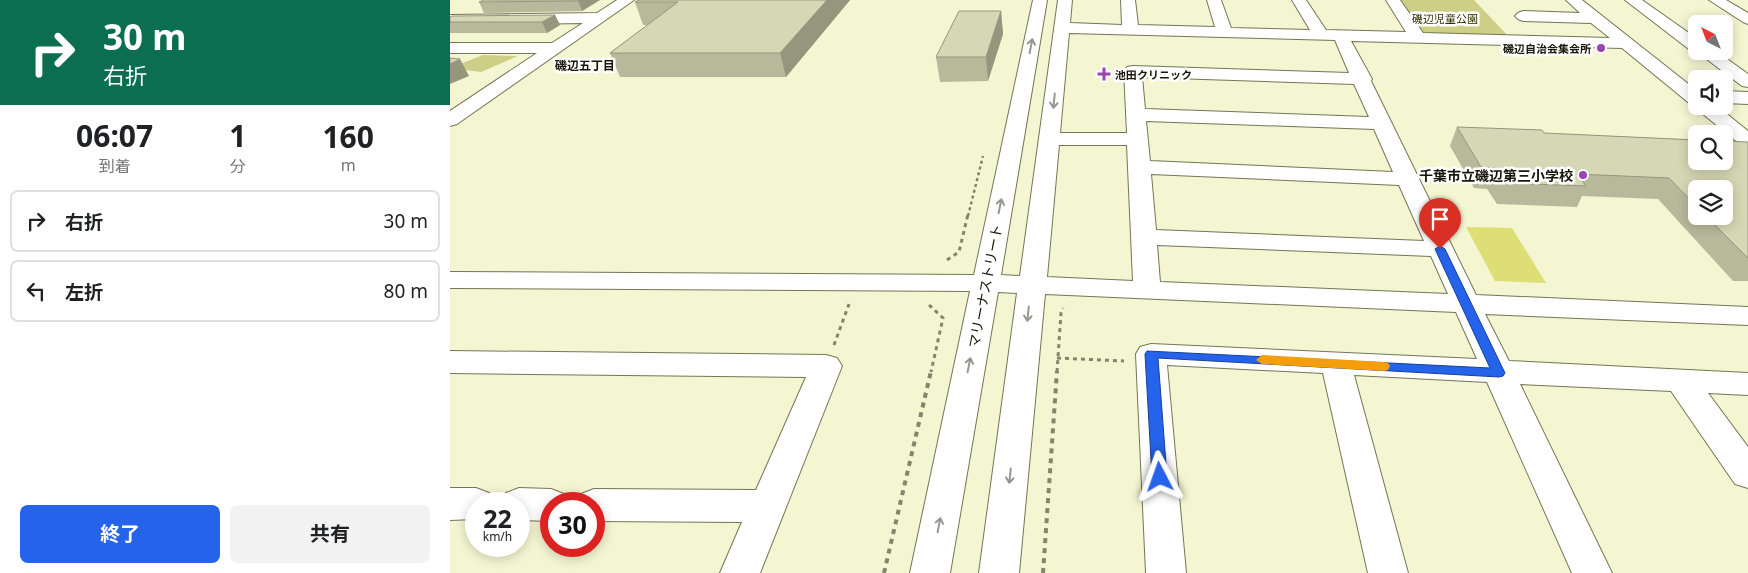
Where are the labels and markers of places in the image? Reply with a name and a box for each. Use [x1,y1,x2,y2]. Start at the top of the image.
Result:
place label: 磯辺自治会集会所 [1503,41,1591,56]
marker: 磯辺自治会集会所 [1595,42,1607,54]
marker: 池田クリニック [1097,67,1111,81]
place label: 池田クリニック [1115,67,1192,82]
place label: 千葉市立磯辺第三小学校 [1419,166,1573,185]
marker: 千葉市立磯辺第三小学校 [1577,169,1589,181]
pin [1419,198,1461,249]

